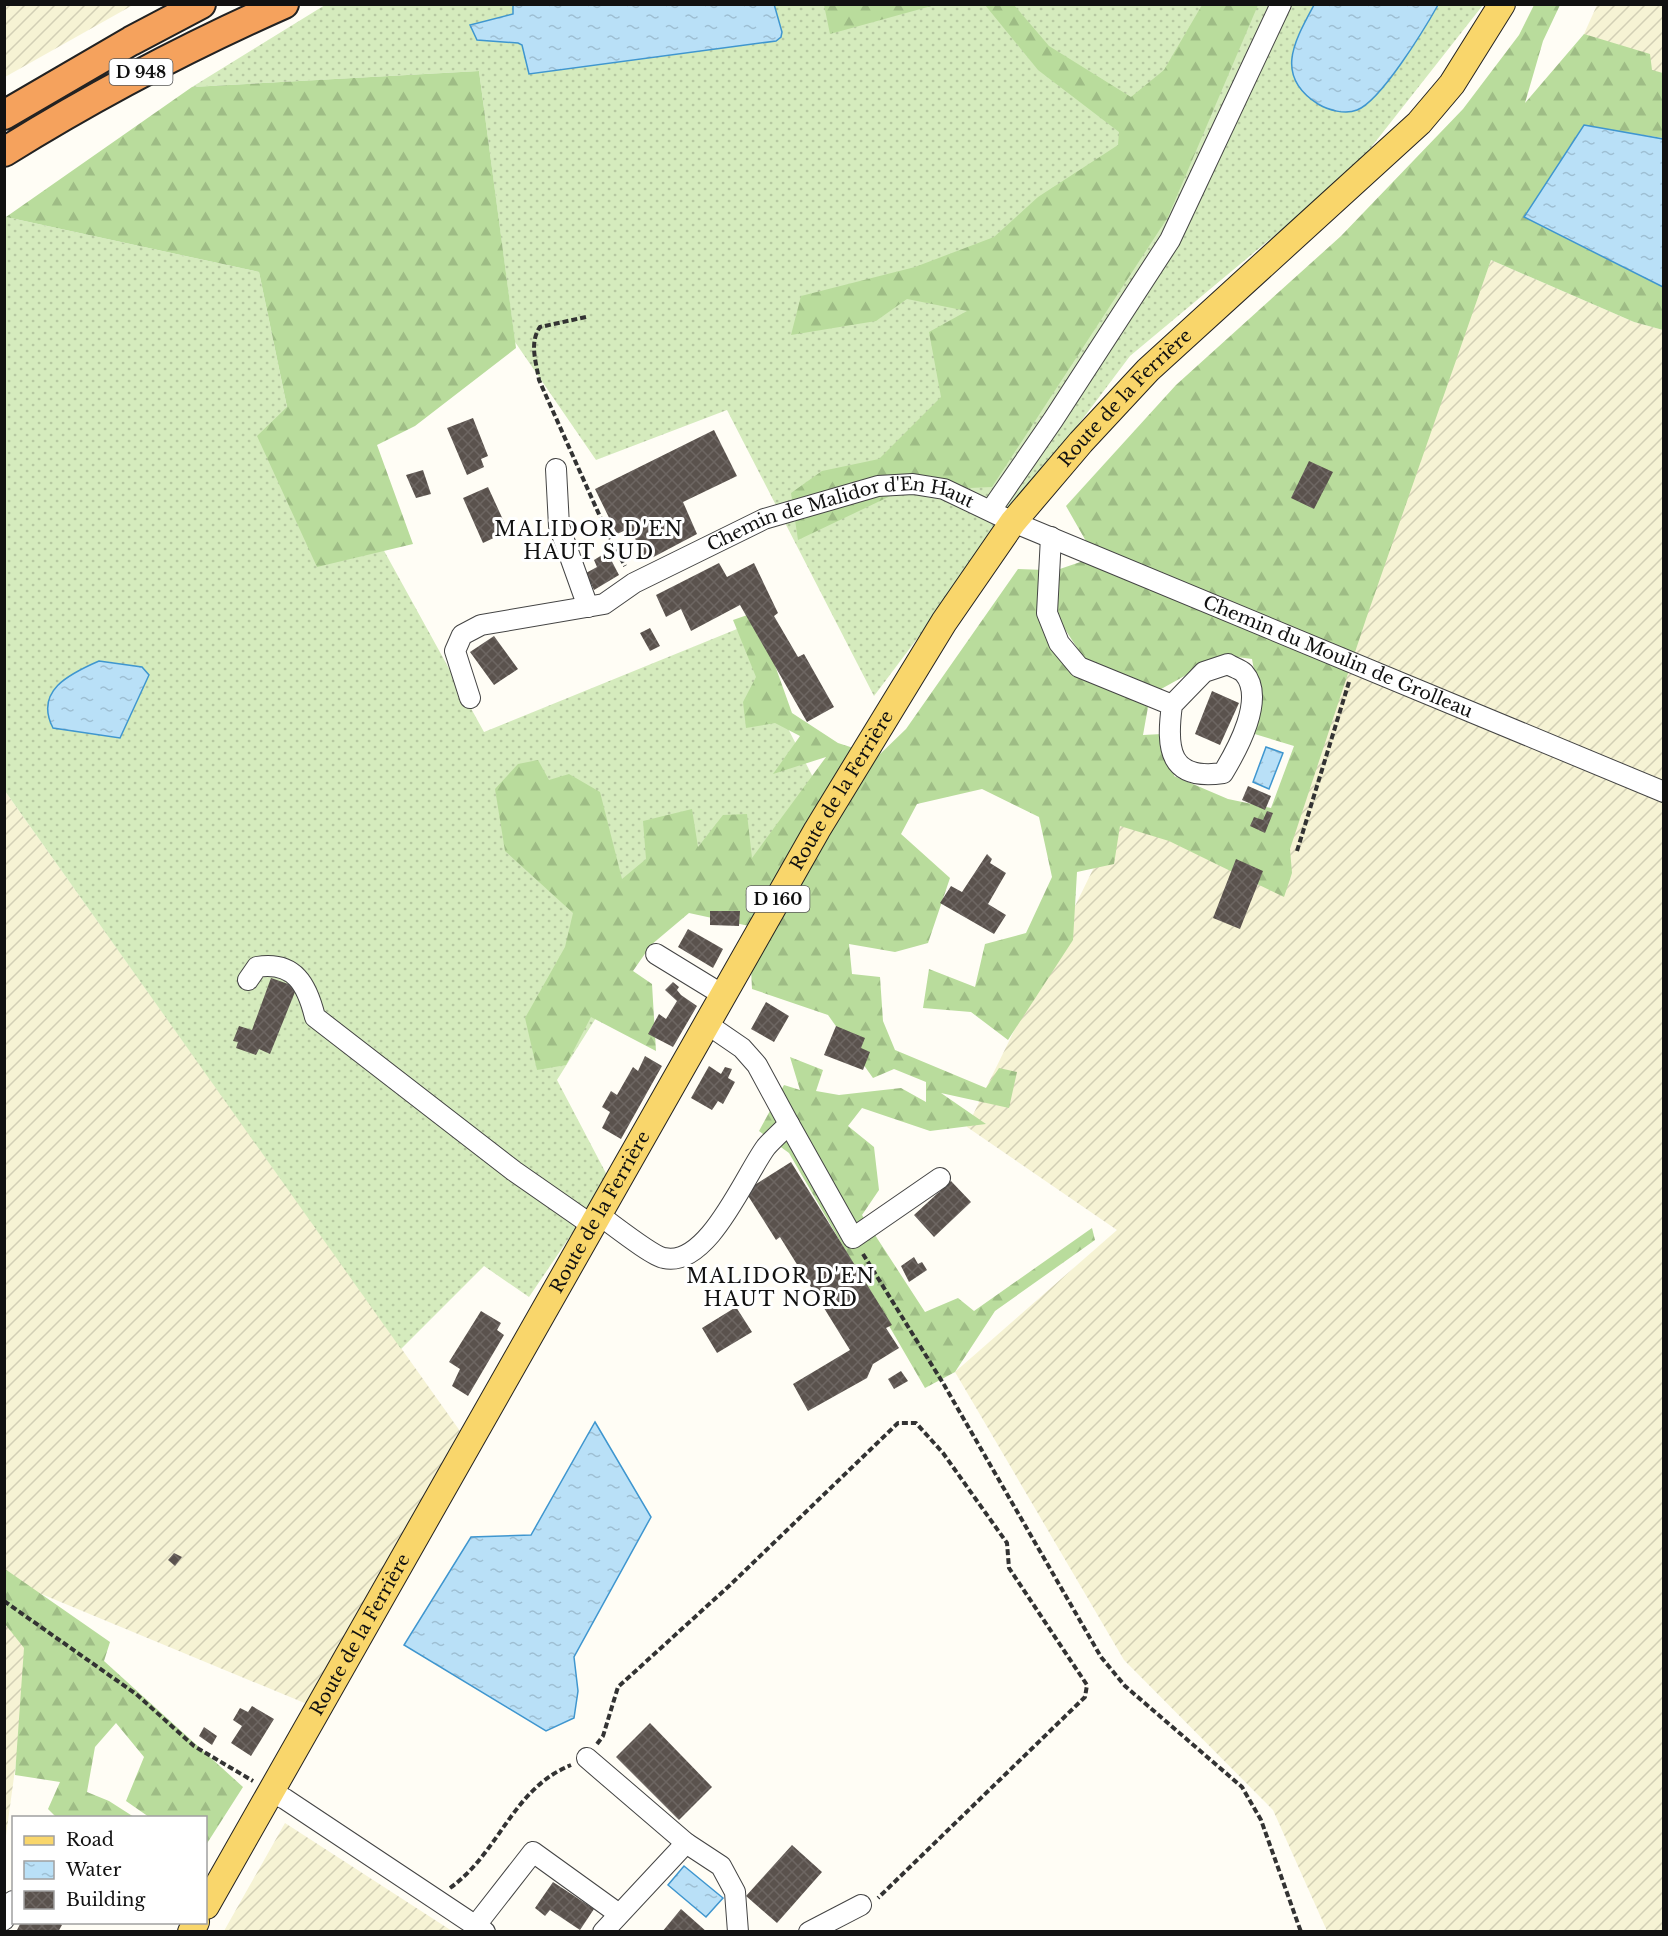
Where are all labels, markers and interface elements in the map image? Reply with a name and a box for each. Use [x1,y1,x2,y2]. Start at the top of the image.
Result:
road number: D 948 [110,59,172,85]
street label: Route de la Ferrière [1054,325,1196,471]
street label: Chemin de Malidor d'En Haut [703,473,978,556]
district label: MALIDOR D'EN HAUT SUD [494,517,684,564]
street label: Chemin du Moulin de Grolleau [1200,591,1476,722]
street label: Route de la Ferrière [785,707,898,874]
road number: D 160 [746,886,810,912]
street label: Route de la Ferrière [545,1127,655,1297]
district label: MALIDOR D'EN HAUT NORD [686,1264,876,1311]
street label: Route de la Ferrière [305,1550,415,1720]
legend [12,1816,207,1924]
text: Road [66,1829,114,1851]
text: Water [65,1859,122,1881]
text: Building [66,1889,145,1911]

